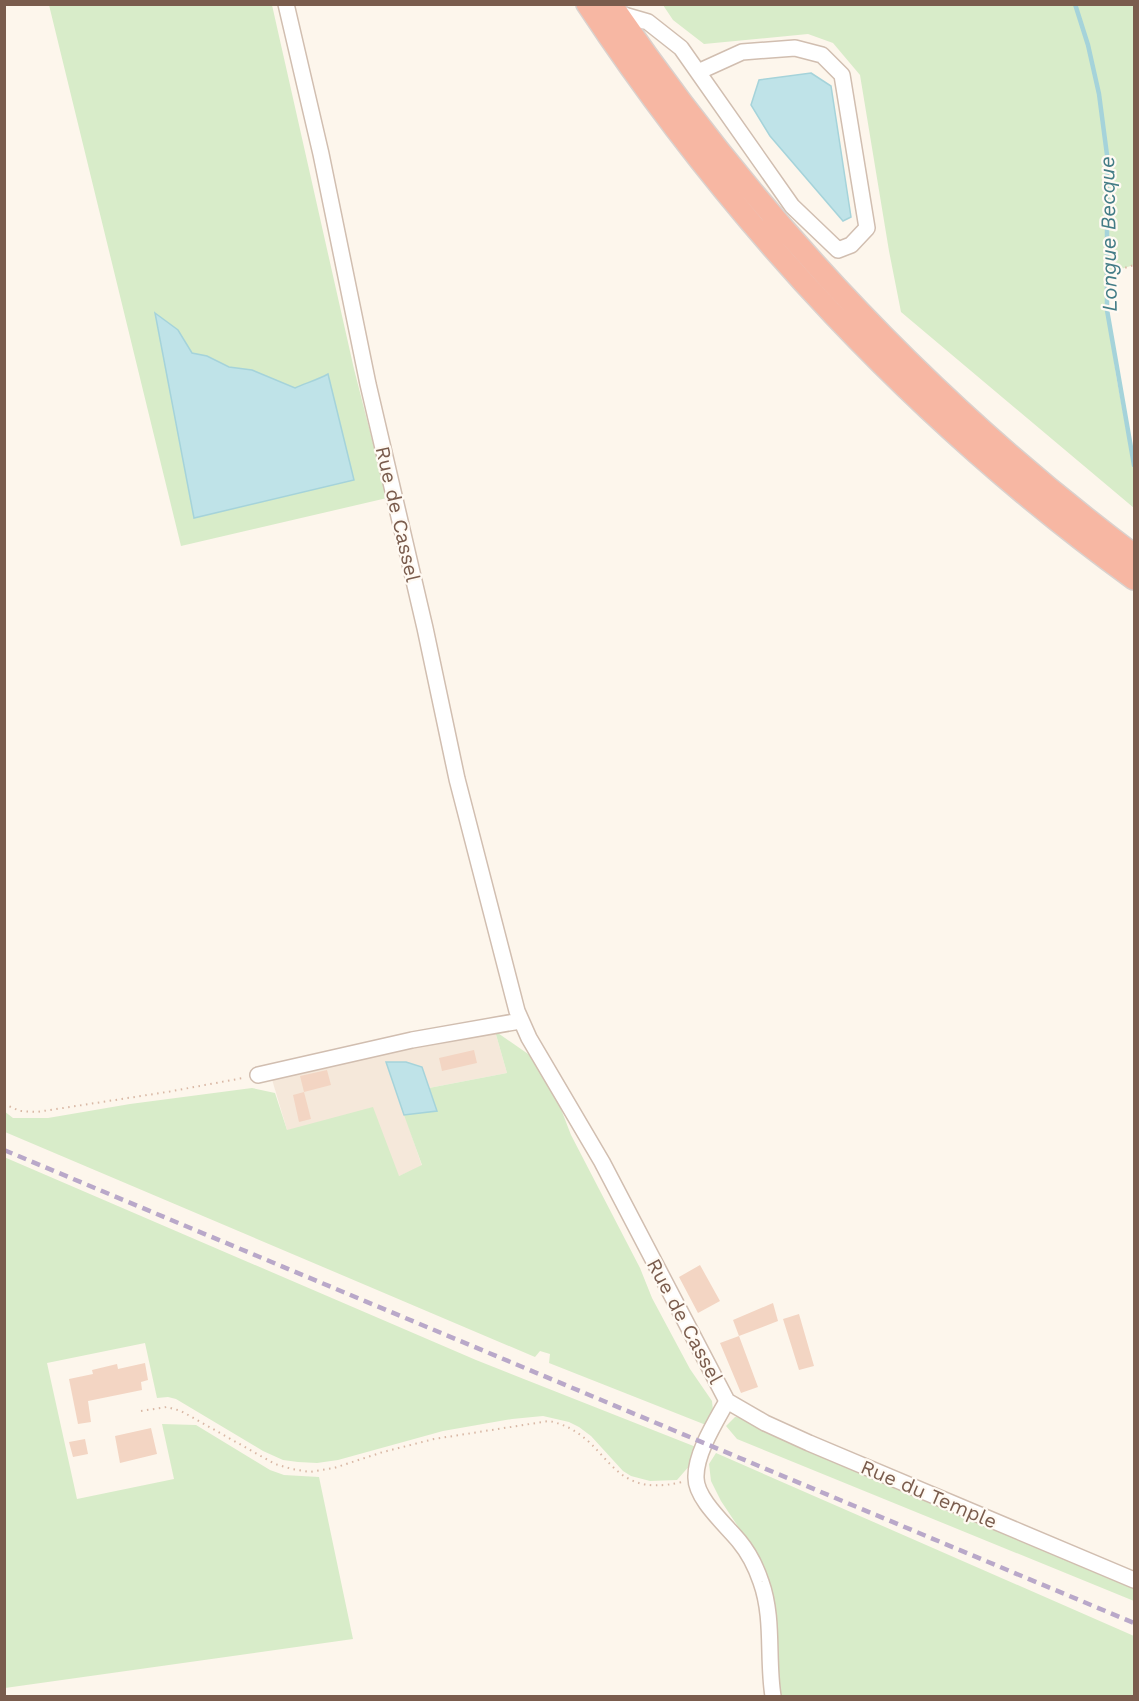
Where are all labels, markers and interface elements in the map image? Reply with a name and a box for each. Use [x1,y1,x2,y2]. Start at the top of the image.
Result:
water label: Longue Becque [1094,156,1122,312]
street label: Rue de Cassel [371,444,425,584]
street label: Rue de Cassel [642,1254,728,1388]
street label: Rue du Temple [857,1455,1001,1533]

